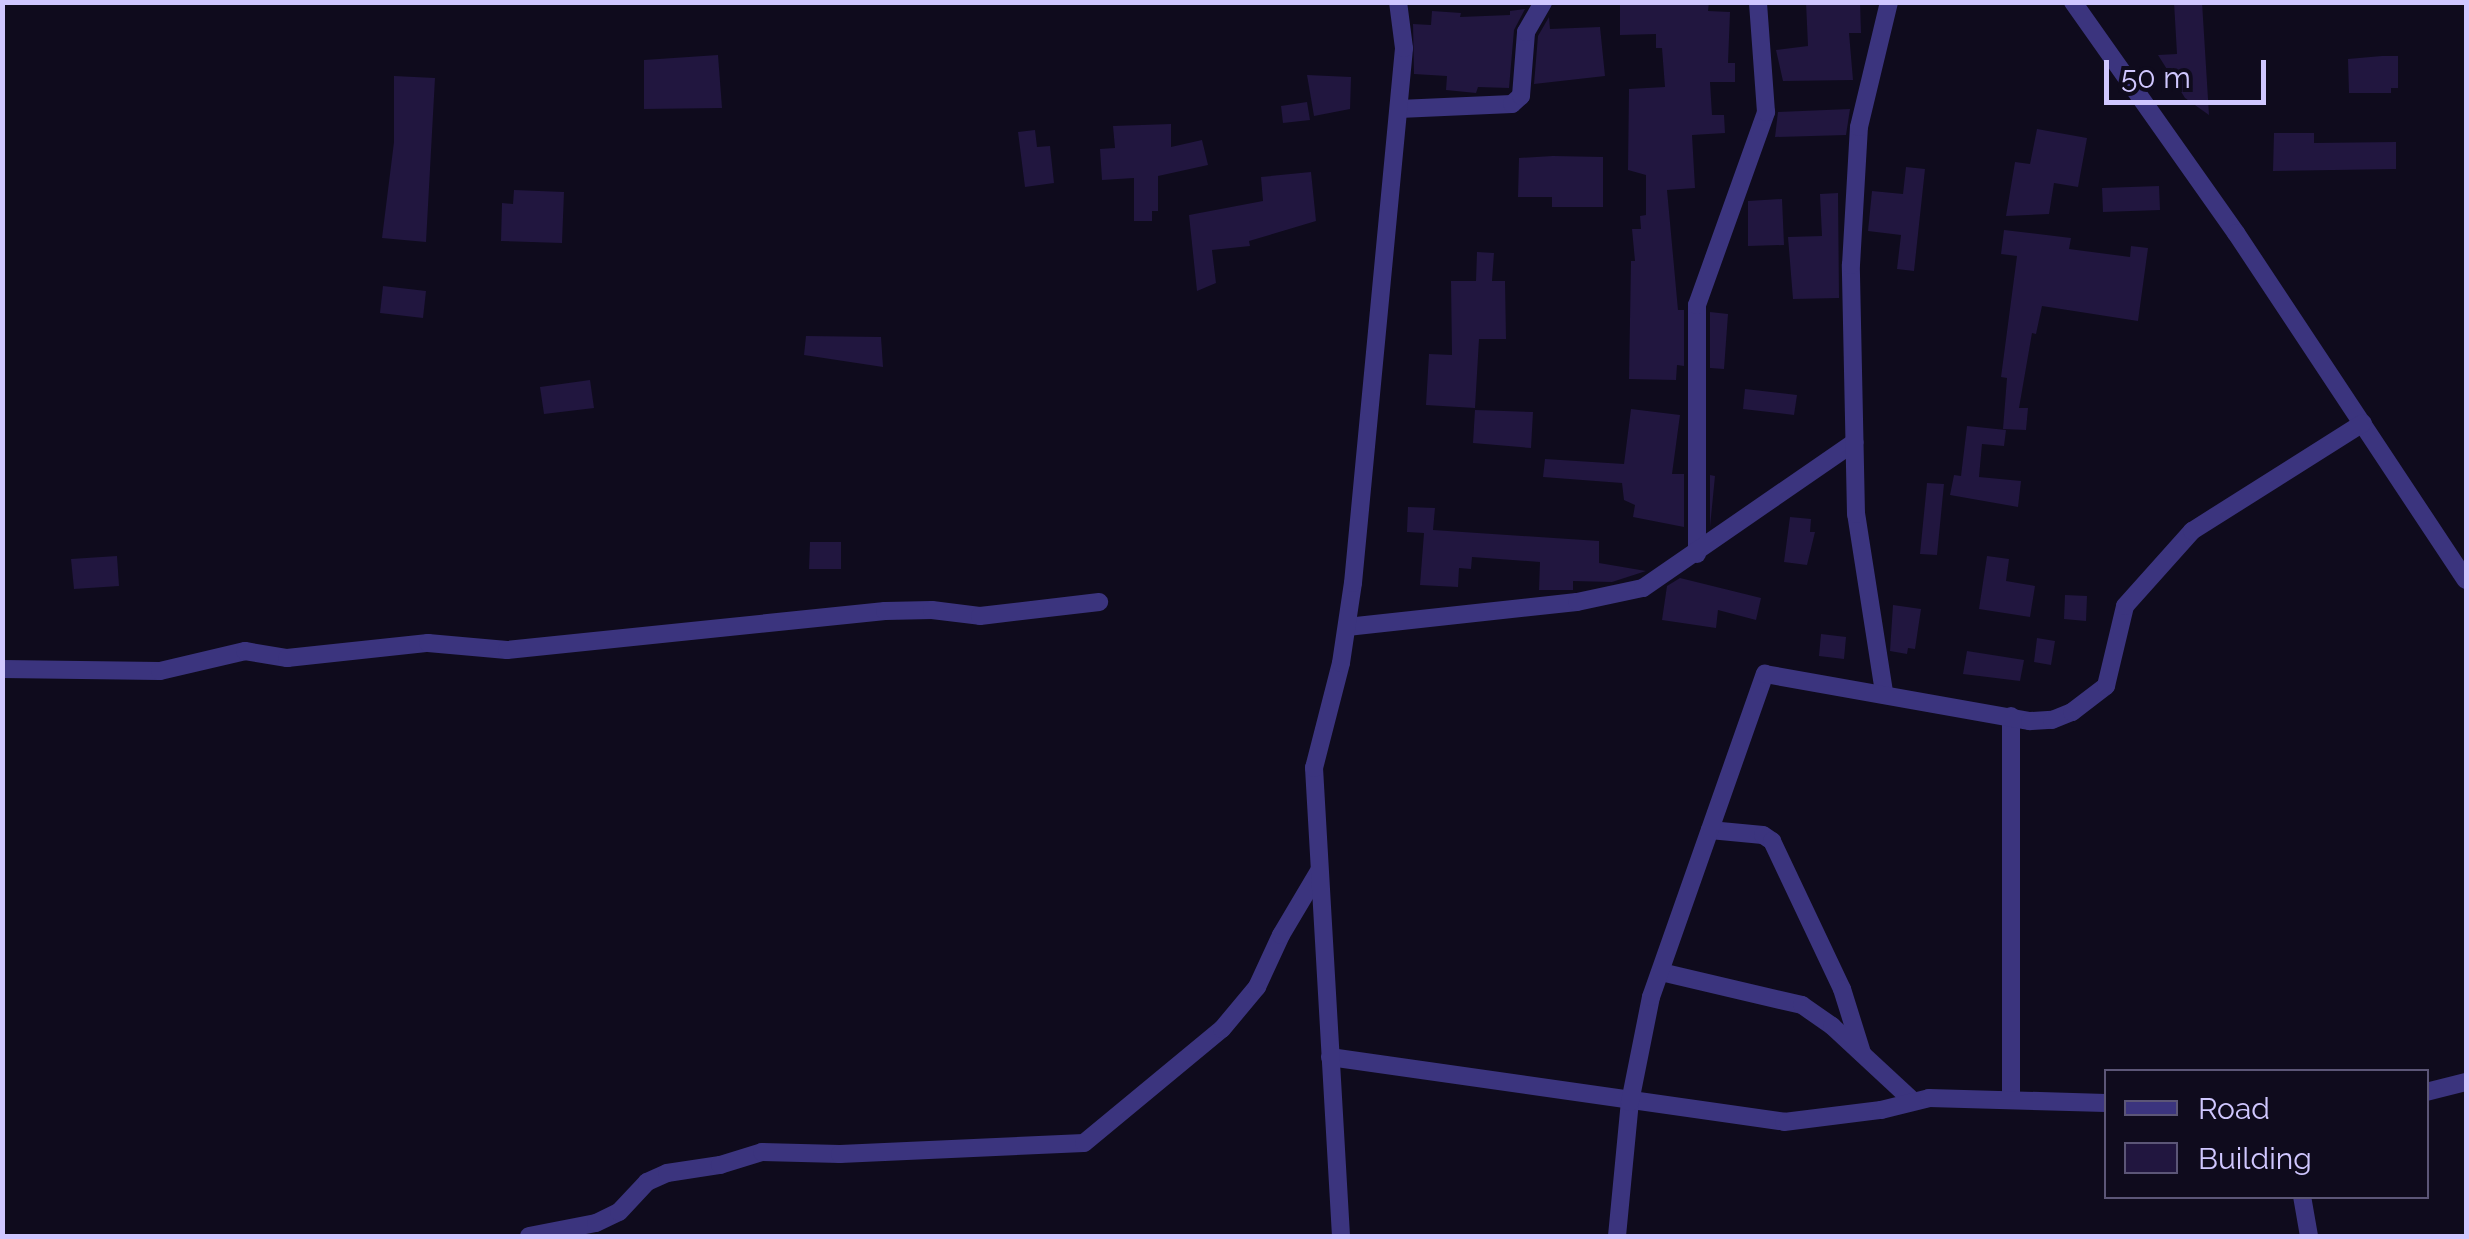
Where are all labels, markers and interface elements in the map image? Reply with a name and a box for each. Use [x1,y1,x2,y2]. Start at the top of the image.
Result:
scale bar [2109,40,2272,102]
text: 50 m [2121,60,2191,95]
legend [2104,1069,2429,1199]
text: Road [2198,1091,2270,1126]
text: Building [2198,1141,2312,1176]

